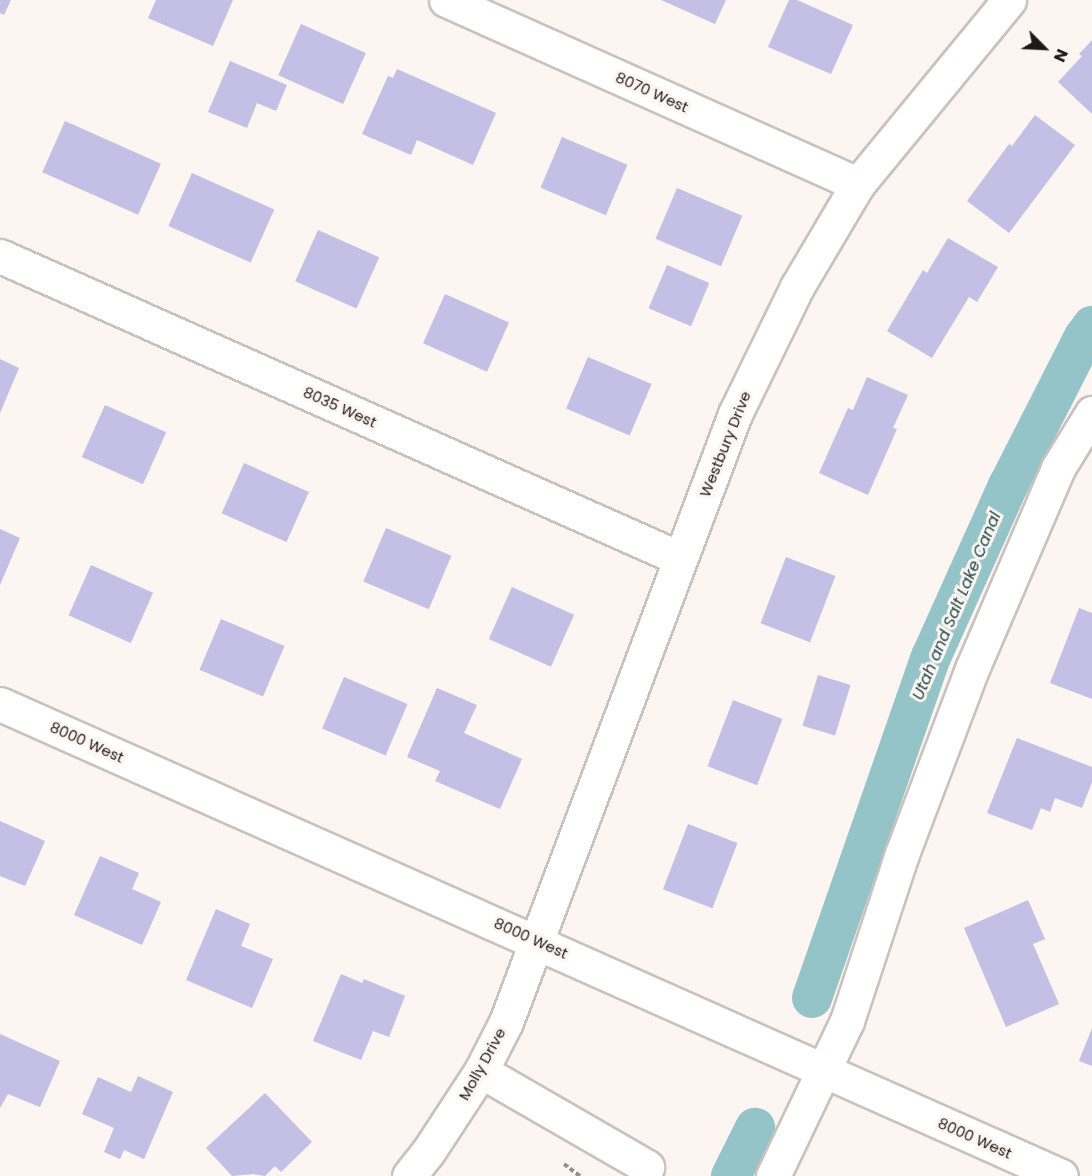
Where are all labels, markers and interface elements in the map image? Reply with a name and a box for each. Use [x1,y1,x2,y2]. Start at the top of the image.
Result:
north arrow [1014,18,1074,78]
text: N [1048,45,1074,66]
street label: 8070 West [613,68,691,116]
street label: 8035 West [301,383,379,431]
street label: Westbury Drive [696,388,754,500]
water label: Utah and Salt Lake Canal [909,509,1005,703]
street label: 8000 West [47,718,127,766]
street label: 8000 West [491,914,571,962]
street label: Molly Drive [455,1025,509,1103]
street label: 8000 West [935,1114,1015,1162]

